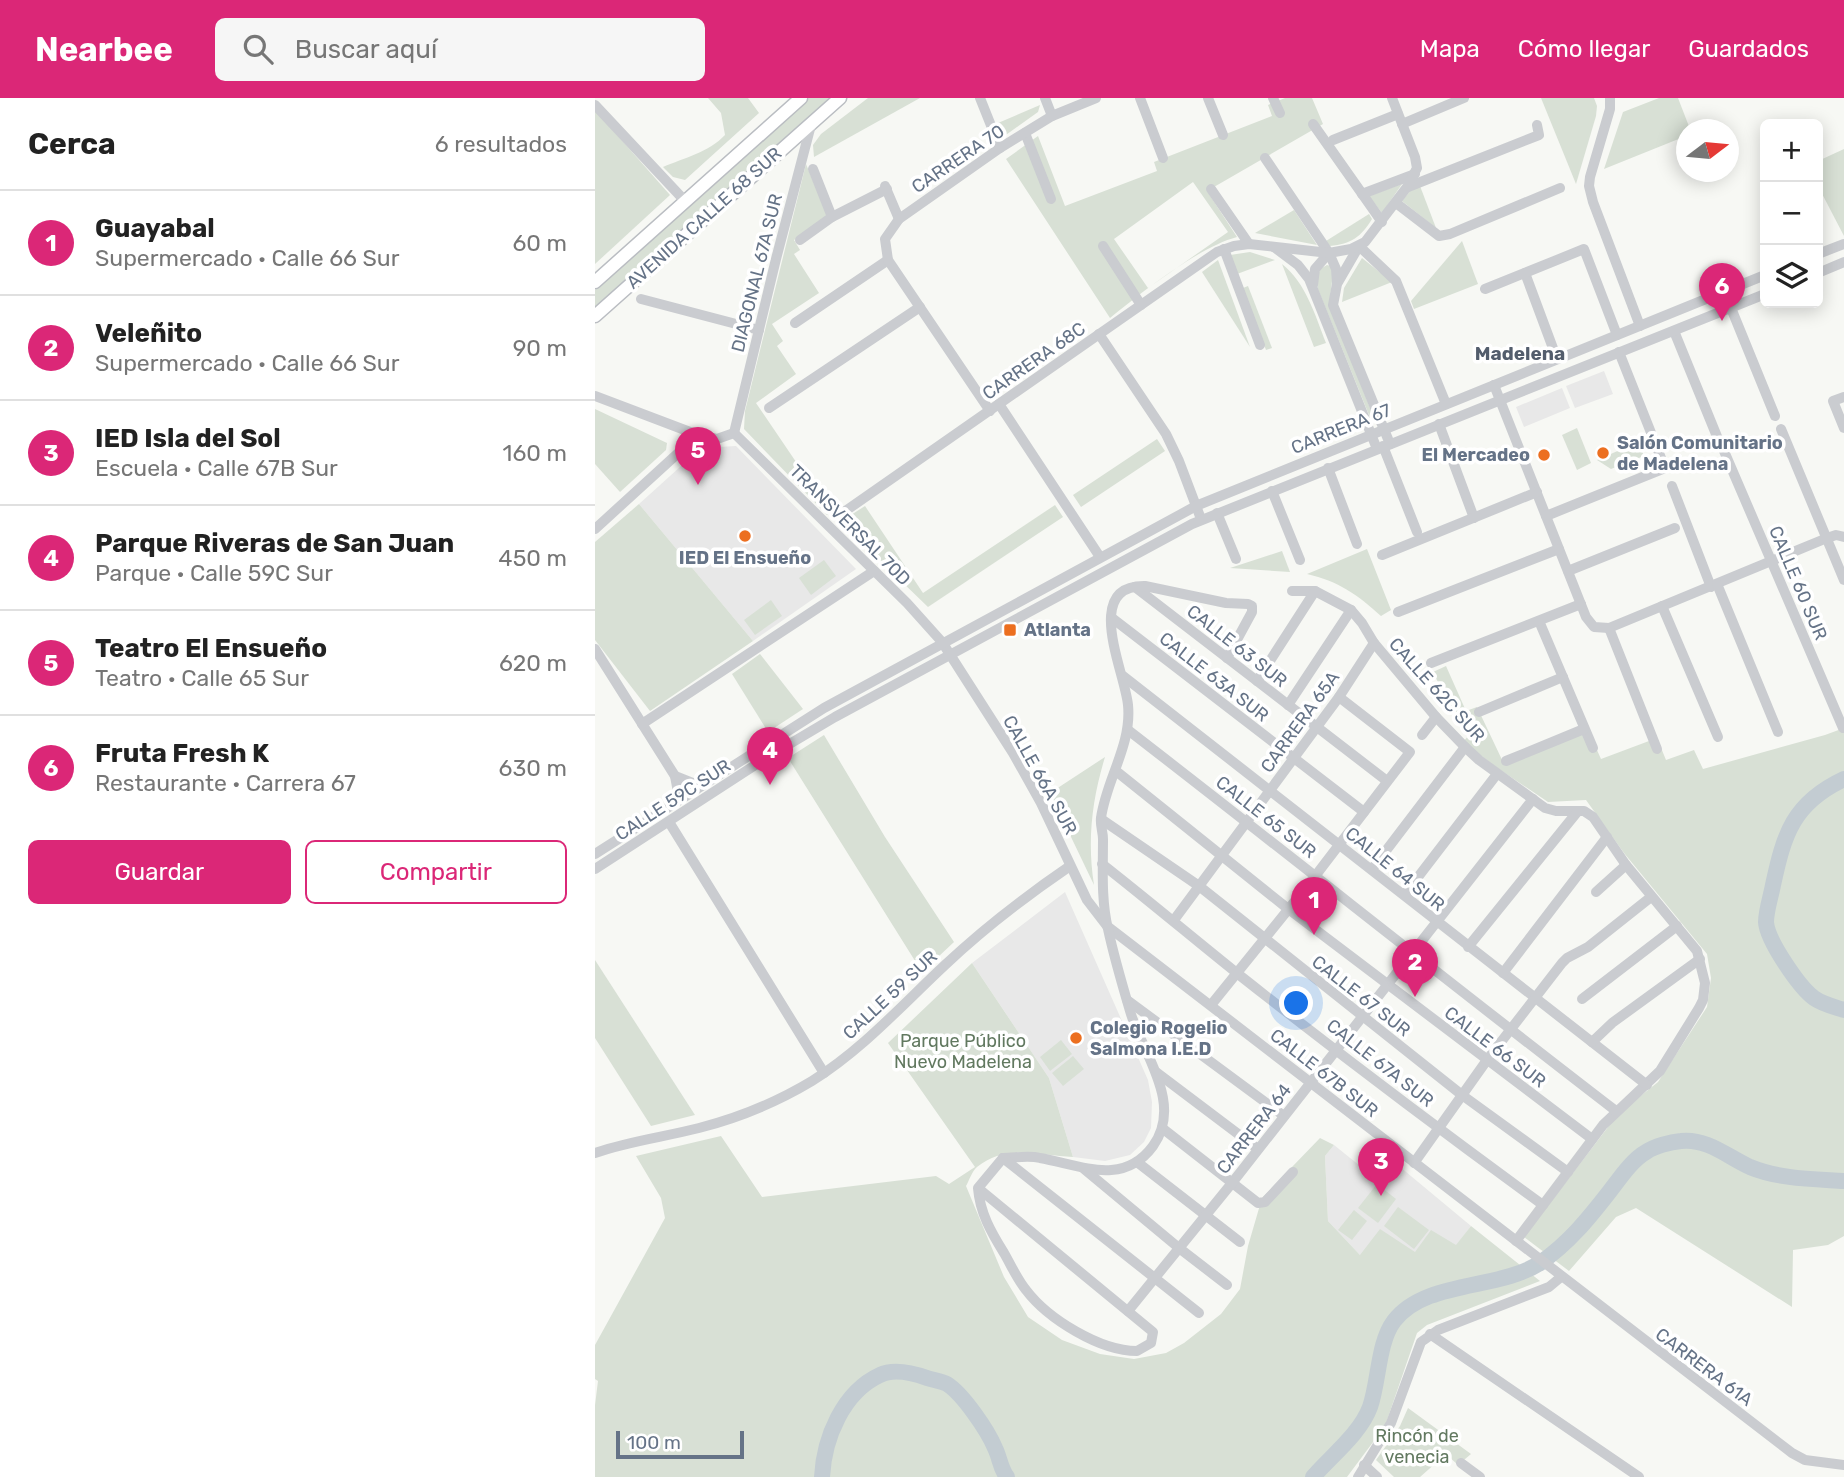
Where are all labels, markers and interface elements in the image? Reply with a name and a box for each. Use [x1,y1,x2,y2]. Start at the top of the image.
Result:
search box [215,18,705,81]
text: Nearbee [35,30,173,69]
icon: search [239,30,277,68]
text: Buscar aquí [295,34,437,65]
text: Mapa [1420,35,1480,63]
text: Cómo llegar [1518,35,1650,63]
text: Guardados [1688,35,1809,63]
north arrow [1676,119,1739,182]
map controls [1760,119,1823,308]
button: + [1760,119,1823,182]
street label: CARRERA 70 [908,120,1008,198]
text: Cerca [28,126,116,162]
text: 6 resultados [435,130,567,158]
street label: AVENIDA CALLE 68 SUR [622,142,786,294]
button: − [1760,182,1823,245]
street label: DIAGONAL 67A SUR [727,191,787,354]
text: Guayabal [95,213,215,244]
text: 1 [45,229,57,257]
text: 60 m [512,229,567,257]
text: Supermercado · Calle 66 Sur [95,244,399,272]
button: layers [1760,245,1823,308]
pin: 6 [1699,263,1745,321]
street label: CARRERA 68C [978,317,1090,405]
text: Veleñito [95,318,202,349]
text: 2 [44,334,58,362]
text: 90 m [513,334,567,362]
district label: Madelena [1475,342,1565,365]
text: Supermercado · Calle 66 Sur [95,349,399,377]
street label: CARRERA 67 [1288,399,1394,459]
text: IED Isla del Sol [95,423,281,454]
pin: 5 [675,427,721,485]
place label: Salón Comunitario de Madelena [1617,432,1783,475]
text: 3 [43,439,59,467]
text: 160 m [503,439,567,467]
place label: El Mercadeo [1422,444,1530,466]
marker: Salón Comunitario de Madelena [1595,445,1611,461]
marker: El Mercadeo [1536,447,1552,463]
text: Escuela · Calle 67B Sur [95,454,338,482]
street label: TRANSVERSAL 70D [785,460,915,590]
street label: CALLE 60 SUR [1764,523,1832,644]
text: Parque Riveras de San Juan [95,528,454,559]
marker: IED El Ensueño [737,528,753,544]
text: 4 [43,544,59,572]
text: 450 m [498,544,567,572]
place label: IED El Ensueño [679,547,811,569]
text: Parque · Calle 59C Sur [95,559,333,587]
street label: CALLE 63 SUR [1182,600,1292,692]
place label: Atlanta [1024,619,1091,641]
marker: Atlanta [1002,622,1018,638]
street label: CALLE 63A SUR [1155,627,1273,727]
text: Teatro El Ensueño [95,633,327,664]
street label: CALLE 62C SUR [1384,633,1490,747]
text: 5 [44,649,58,677]
text: 620 m [499,649,567,677]
text: Teatro · Calle 65 Sur [95,664,309,692]
street label: CARRERA 65A [1256,667,1344,777]
street label: CALLE 66A SUR [998,712,1082,839]
pin: 4 [747,727,793,785]
text: Fruta Fresh K [95,738,269,769]
text: 6 [44,754,58,782]
text: 630 m [499,754,567,782]
street label: CALLE 59C SUR [611,754,735,845]
text: Restaurante · Carrera 67 [95,769,356,797]
street label: CALLE 65 SUR [1212,771,1321,863]
street label: CALLE 64 SUR [1341,822,1449,916]
button: Guardar [28,840,291,904]
button: Compartir [305,840,567,904]
pin: 1 [1291,877,1337,935]
pin: 2 [1392,939,1438,997]
street label: CALLE 59 SUR [838,946,942,1044]
street label: CALLE 67 SUR [1307,951,1415,1041]
your location [1279,986,1313,1020]
street label: CALLE 66 SUR [1440,1002,1550,1092]
street label: CALLE 67A SUR [1322,1014,1438,1112]
place label: Colegio Rogelio Salmona I.E.D [1090,1017,1228,1060]
street label: CALLE 67B SUR [1266,1024,1383,1122]
park label: Parque Público Nuevo Madelena [894,1030,1032,1073]
marker: Colegio Rogelio Salmona I.E.D [1068,1030,1084,1046]
street label: CARRERA 64 [1212,1080,1296,1178]
pin: 3 [1358,1138,1404,1196]
street label: CARRERA 61A [1651,1323,1757,1411]
park label: Rincón de venecia [1375,1425,1459,1468]
scale bar [616,1428,744,1460]
text: 100 m [627,1431,681,1454]

